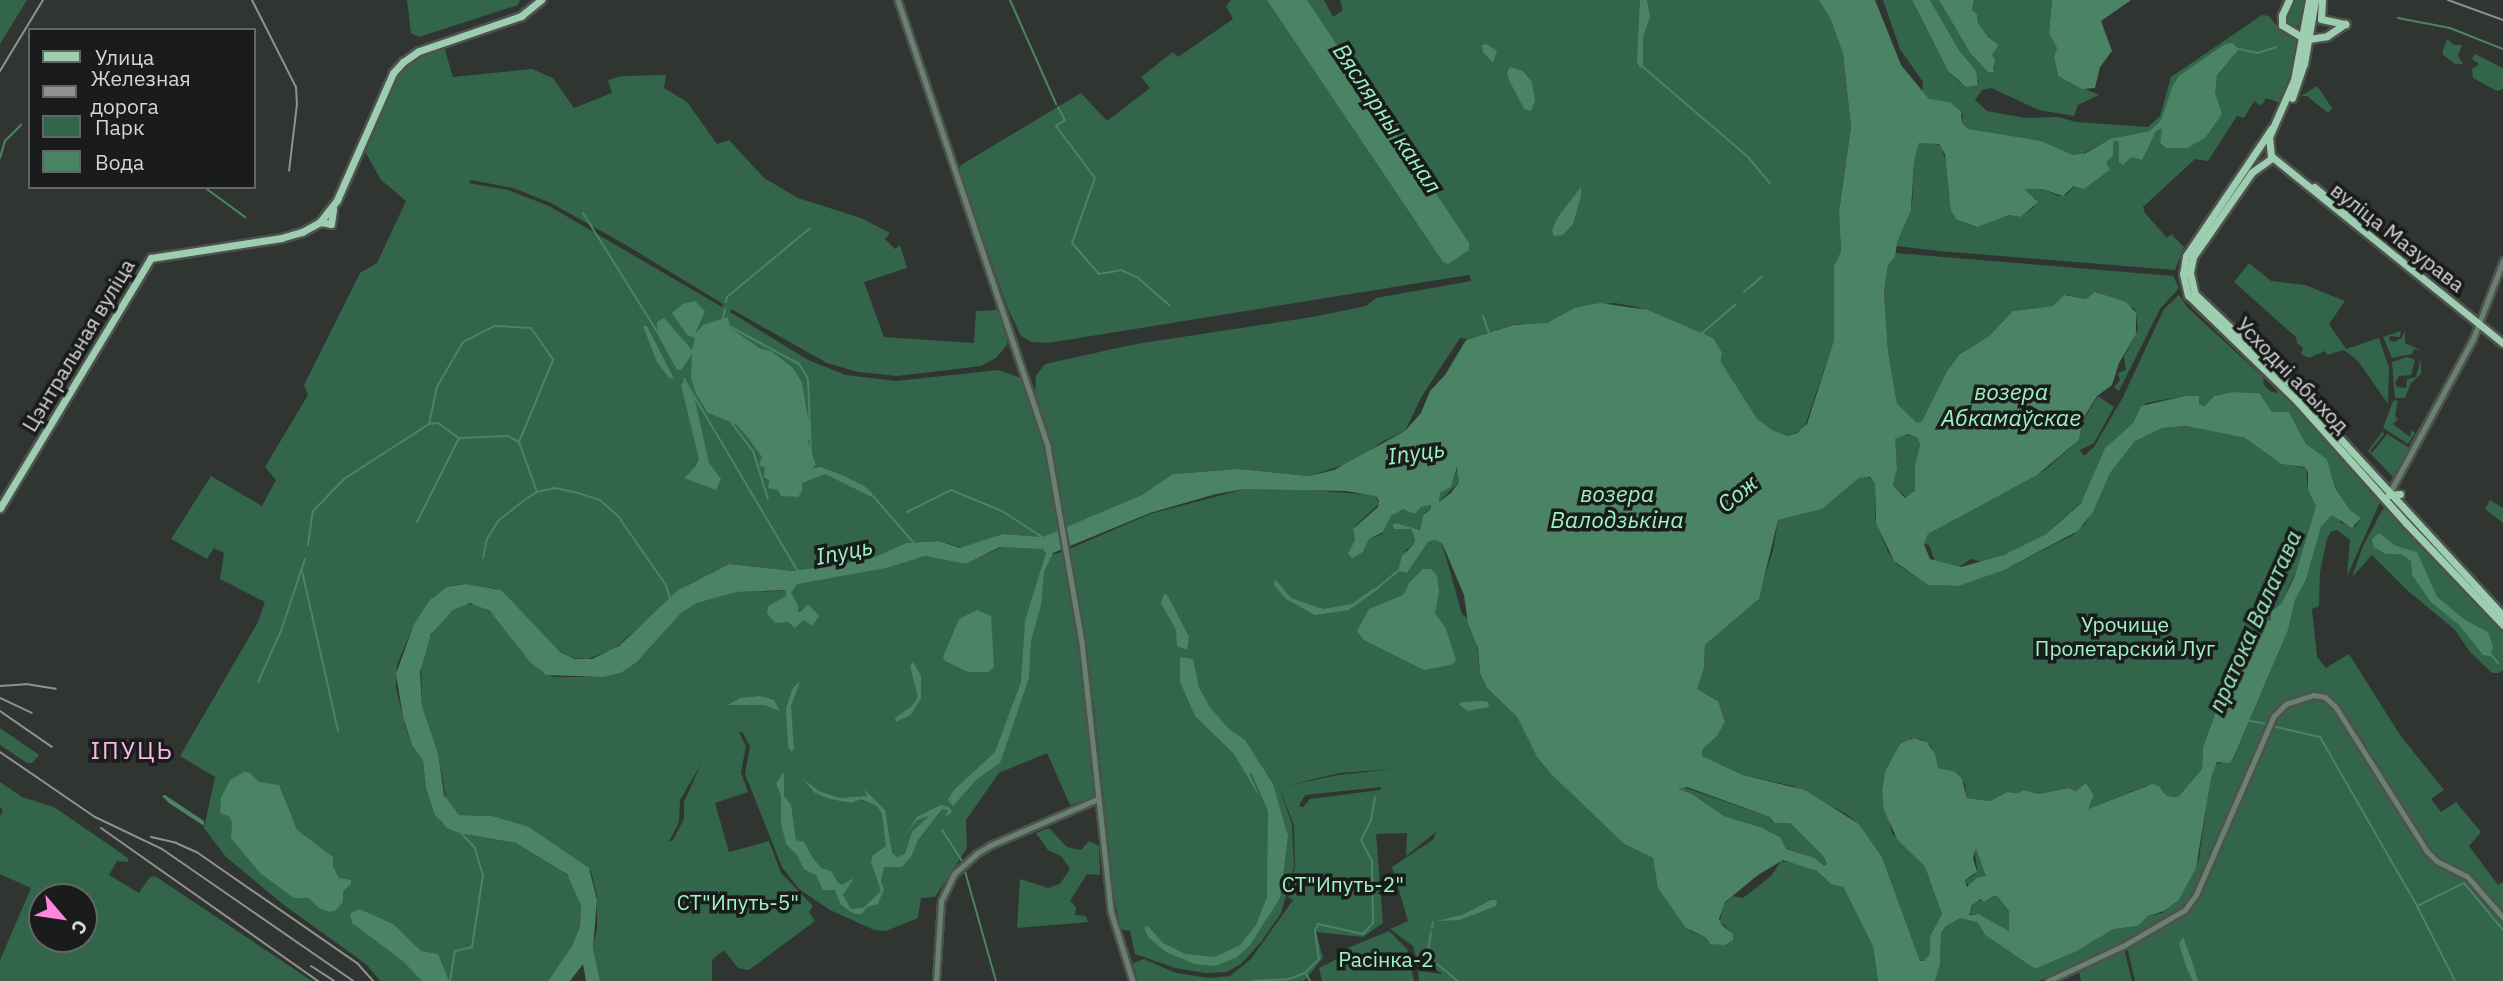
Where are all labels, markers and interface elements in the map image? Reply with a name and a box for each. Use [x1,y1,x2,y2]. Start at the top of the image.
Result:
legend [28,28,256,189]
water label: Вяслярны канал [1328,38,1448,198]
text: Улица [95,43,154,71]
text: Железная дорога [91,64,191,120]
text: Парк [95,113,145,141]
text: Вода [95,148,144,176]
street label: вуліца Мазурава [2326,177,2470,297]
street label: Цэнтральная вуліца [16,254,140,436]
street label: Усходні абыход [2231,312,2355,438]
water label: возера Абкамаўскае [1941,377,2081,431]
water label: Іпуць [1386,434,1446,470]
water label: Сож [1711,469,1763,517]
water label: возера Валодзькіна [1550,479,1684,533]
water label: пратока Валатава [2202,526,2306,716]
water label: Іпуць [813,532,875,570]
park label: Урочище Пролетарский Луг [2035,611,2215,661]
district label: ІПУЦЬ [91,737,173,765]
park label: СТ"Ипуть-2" [1282,871,1404,897]
north arrow [28,883,98,953]
park label: СТ"Ипуть-5" [677,889,799,915]
text: С [66,916,93,938]
park label: Расінка-2 [1338,946,1434,972]

